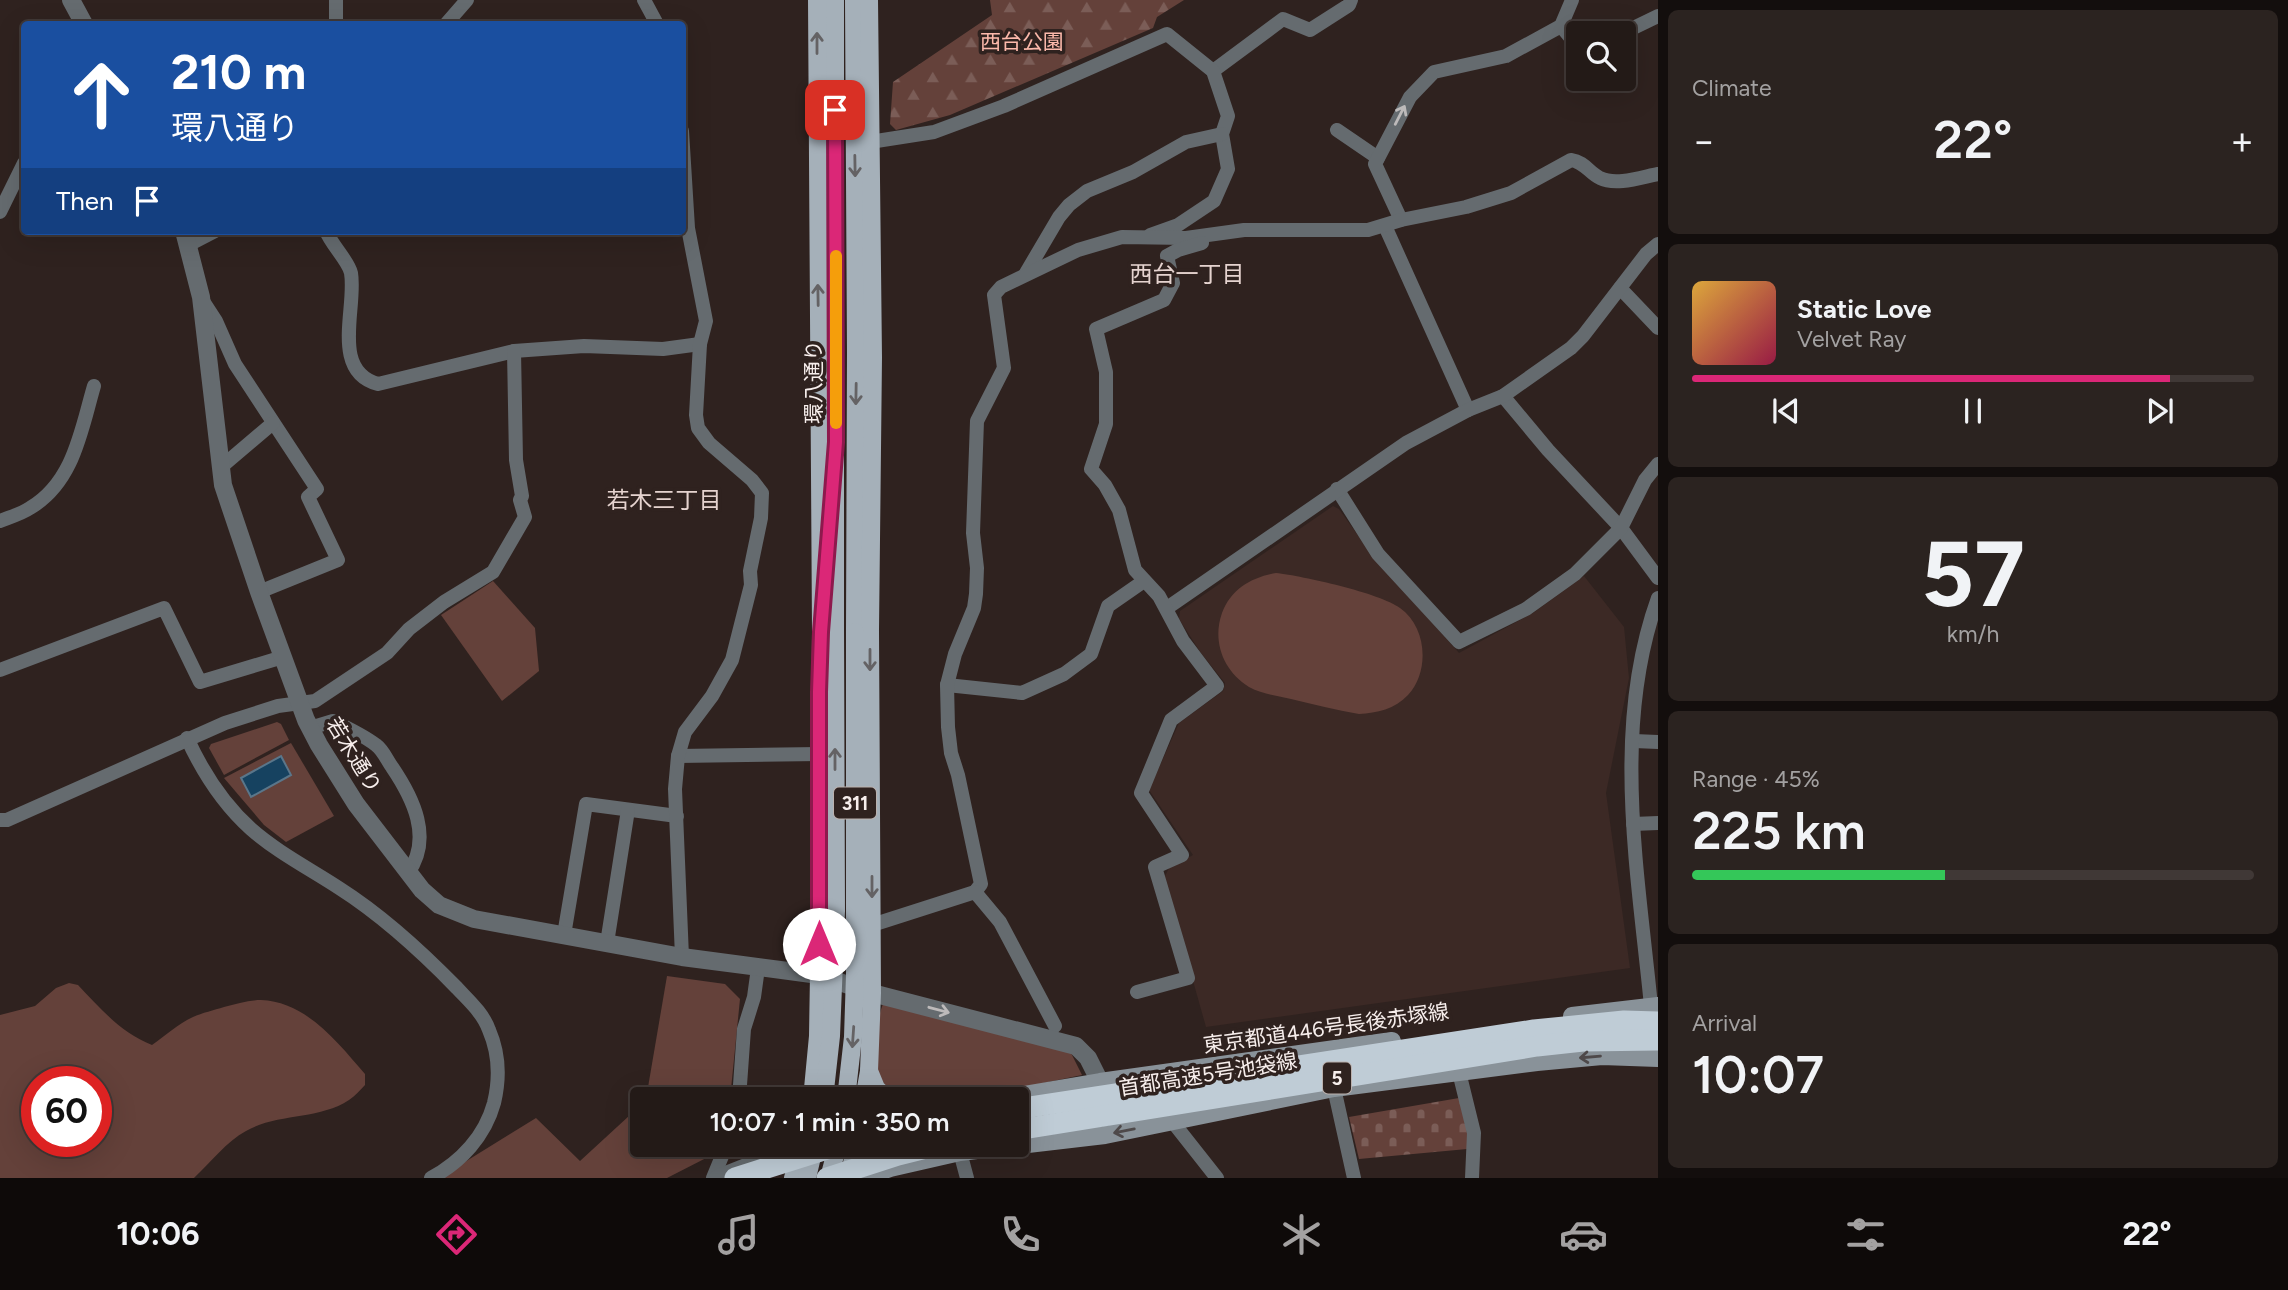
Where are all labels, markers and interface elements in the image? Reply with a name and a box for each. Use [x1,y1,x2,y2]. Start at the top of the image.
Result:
map controls [1566,21,1636,91]
button: search [1566,21,1636,91]
park label: 西台公園 [980,29,1064,54]
one-way arrow [810,31,824,54]
text: 210 m [171,42,306,101]
icon: ahead [56,49,147,140]
text: Climate [1692,74,1771,102]
pin [805,80,865,140]
icon: arrive [816,91,854,129]
one-way arrow [1394,105,1408,126]
text: 環八通り [171,109,299,147]
text: 22° [1934,109,2012,171]
text: − [1692,118,1716,164]
text: + [2230,118,2254,164]
one-way arrow [848,154,862,177]
icon: arrive [128,182,166,220]
text: Then [56,185,114,217]
district label: 西台一丁目 [1130,260,1245,288]
one-way arrow [811,283,825,306]
text: Static Love [1797,293,1931,325]
text: Velvet Ray [1797,325,1906,353]
street label: 環八通り [801,340,826,424]
one-way arrow [849,382,863,405]
icon: previous [1767,392,1805,430]
icon: pause [1954,392,1992,430]
icon: next [2141,392,2179,430]
district label: 若木三丁目 [607,486,722,514]
text: 57 [1921,520,2025,629]
text: km/h [1947,620,1999,648]
one-way arrow [864,648,877,671]
street label: 若木通り [321,713,387,797]
one-way arrow [828,748,842,771]
text: Range · 45% [1692,765,1820,793]
road number: 311 [834,788,876,818]
text: 225 km [1692,800,1866,862]
one-way arrow [865,875,879,898]
position arrow [782,907,856,981]
street label: 東京都道446号長後赤塚線 [1201,998,1451,1058]
one-way arrow [927,1004,949,1017]
text: Arrival [1692,1009,1757,1037]
one-way arrow [846,1025,859,1048]
text: 10:07 [1692,1044,1824,1106]
street label: 首都高速5号池袋線 [1117,1048,1299,1100]
one-way arrow [1579,1051,1602,1064]
road number: 5 [1323,1062,1351,1094]
speed limit sign: 60 [21,1066,112,1157]
text: 10:07 · 1 min · 350 m [709,1106,950,1138]
one-way arrow [1113,1125,1136,1139]
icon: directions [432,1210,481,1259]
icon: music [714,1210,763,1259]
icon: phone [996,1210,1045,1259]
icon: climate [1277,1210,1326,1259]
icon: car [1559,1210,1608,1259]
icon: filters [1841,1210,1890,1259]
text: 10:06 [116,1215,200,1253]
text: 22° [2122,1215,2172,1253]

